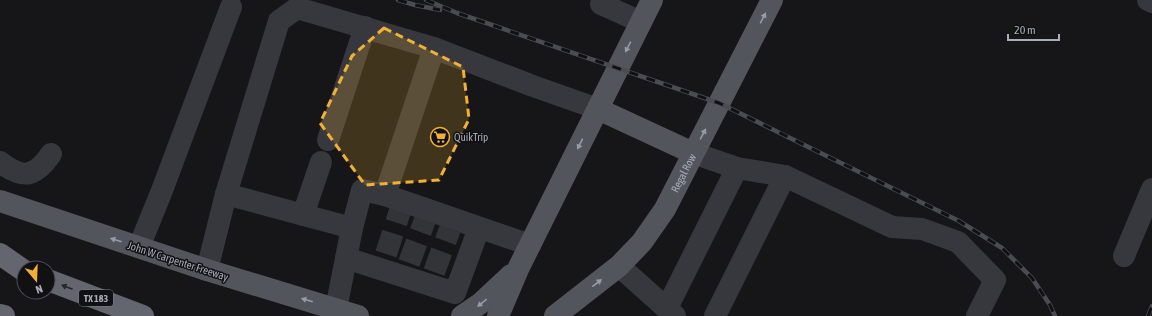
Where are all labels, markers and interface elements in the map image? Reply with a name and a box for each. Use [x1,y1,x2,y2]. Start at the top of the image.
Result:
one-way arrow [760,12,766,24]
scale bar [1008,16,1059,42]
text: 20 m [1014,23,1036,37]
one-way arrow [625,42,632,53]
supermarket icon: QuikTrip [429,126,451,148]
one-way arrow [700,128,707,139]
place label: QuikTrip [454,131,488,143]
one-way arrow [577,138,584,149]
street label: Regal Row [669,151,698,194]
one-way arrow [110,237,122,243]
street label: John W Carpenter Freeway [126,239,230,283]
north arrow [16,260,56,300]
one-way arrow [592,279,603,288]
text: N [34,283,44,296]
one-way arrow [61,284,73,290]
road number: TX 183 [79,290,113,306]
one-way arrow [301,297,313,303]
one-way arrow [476,298,487,307]

